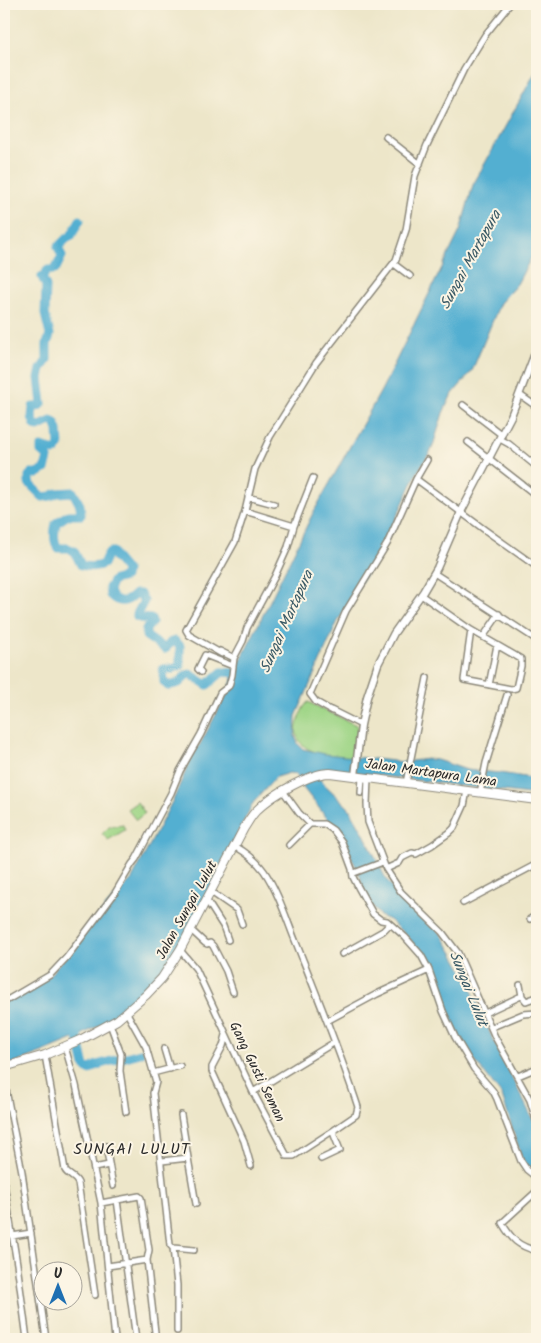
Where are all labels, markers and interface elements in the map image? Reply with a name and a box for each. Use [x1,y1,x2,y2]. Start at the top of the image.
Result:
water label: Sungai Martapura [434,205,509,314]
water label: Sungai Martapura [254,566,321,677]
street label: Jalan Martapura Lama [364,753,498,793]
street label: Jalan Sungai Lulut [151,856,224,963]
water label: Sungai Lulut [442,948,495,1032]
street label: Gang Gusti Seman [223,1018,291,1126]
district label: SUNGAI LULUT [74,1137,191,1162]
north arrow [32,1260,82,1310]
text: U [54,1263,63,1285]

